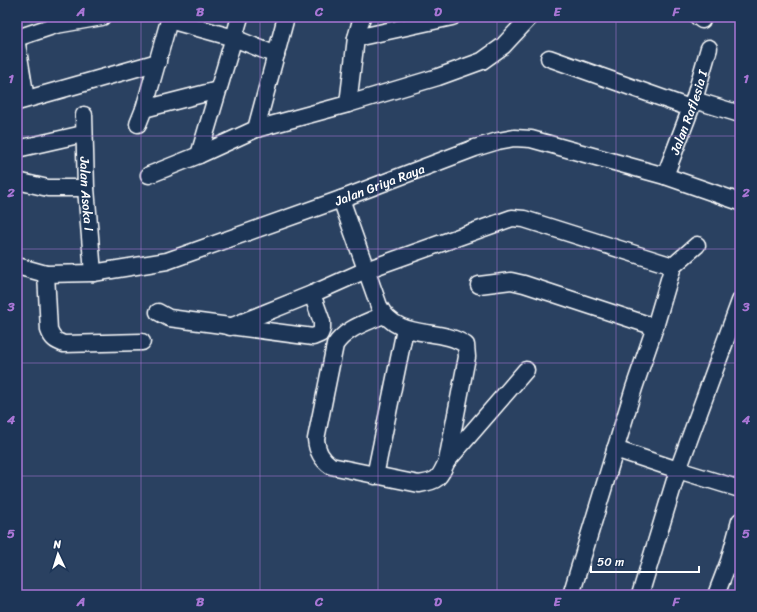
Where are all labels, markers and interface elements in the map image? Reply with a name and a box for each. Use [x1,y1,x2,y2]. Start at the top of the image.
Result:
text: A [76,0,85,23]
text: B [196,0,205,23]
text: C [314,0,324,23]
text: D [434,0,442,23]
text: E [553,0,562,23]
text: F [671,0,680,23]
street label: Jalan Raflesia I [662,66,714,159]
text: 1 [8,67,14,90]
text: 1 [743,67,749,90]
street label: Jalan Asoka I [74,155,101,232]
street label: Jalan Griya Raya [330,157,428,212]
text: 2 [6,181,15,204]
text: 2 [741,181,750,204]
text: 3 [6,295,15,318]
text: 3 [741,295,750,318]
text: 4 [6,408,16,431]
text: 4 [741,408,751,431]
text: 5 [7,522,15,545]
text: 5 [742,522,750,545]
north arrow [38,534,78,574]
text: N [52,535,62,554]
scale bar [591,548,699,574]
text: 50 m [597,551,624,573]
text: A [76,590,85,612]
text: B [196,590,205,612]
text: C [314,590,324,612]
text: D [434,590,442,612]
text: E [553,590,562,612]
text: F [671,590,680,612]

